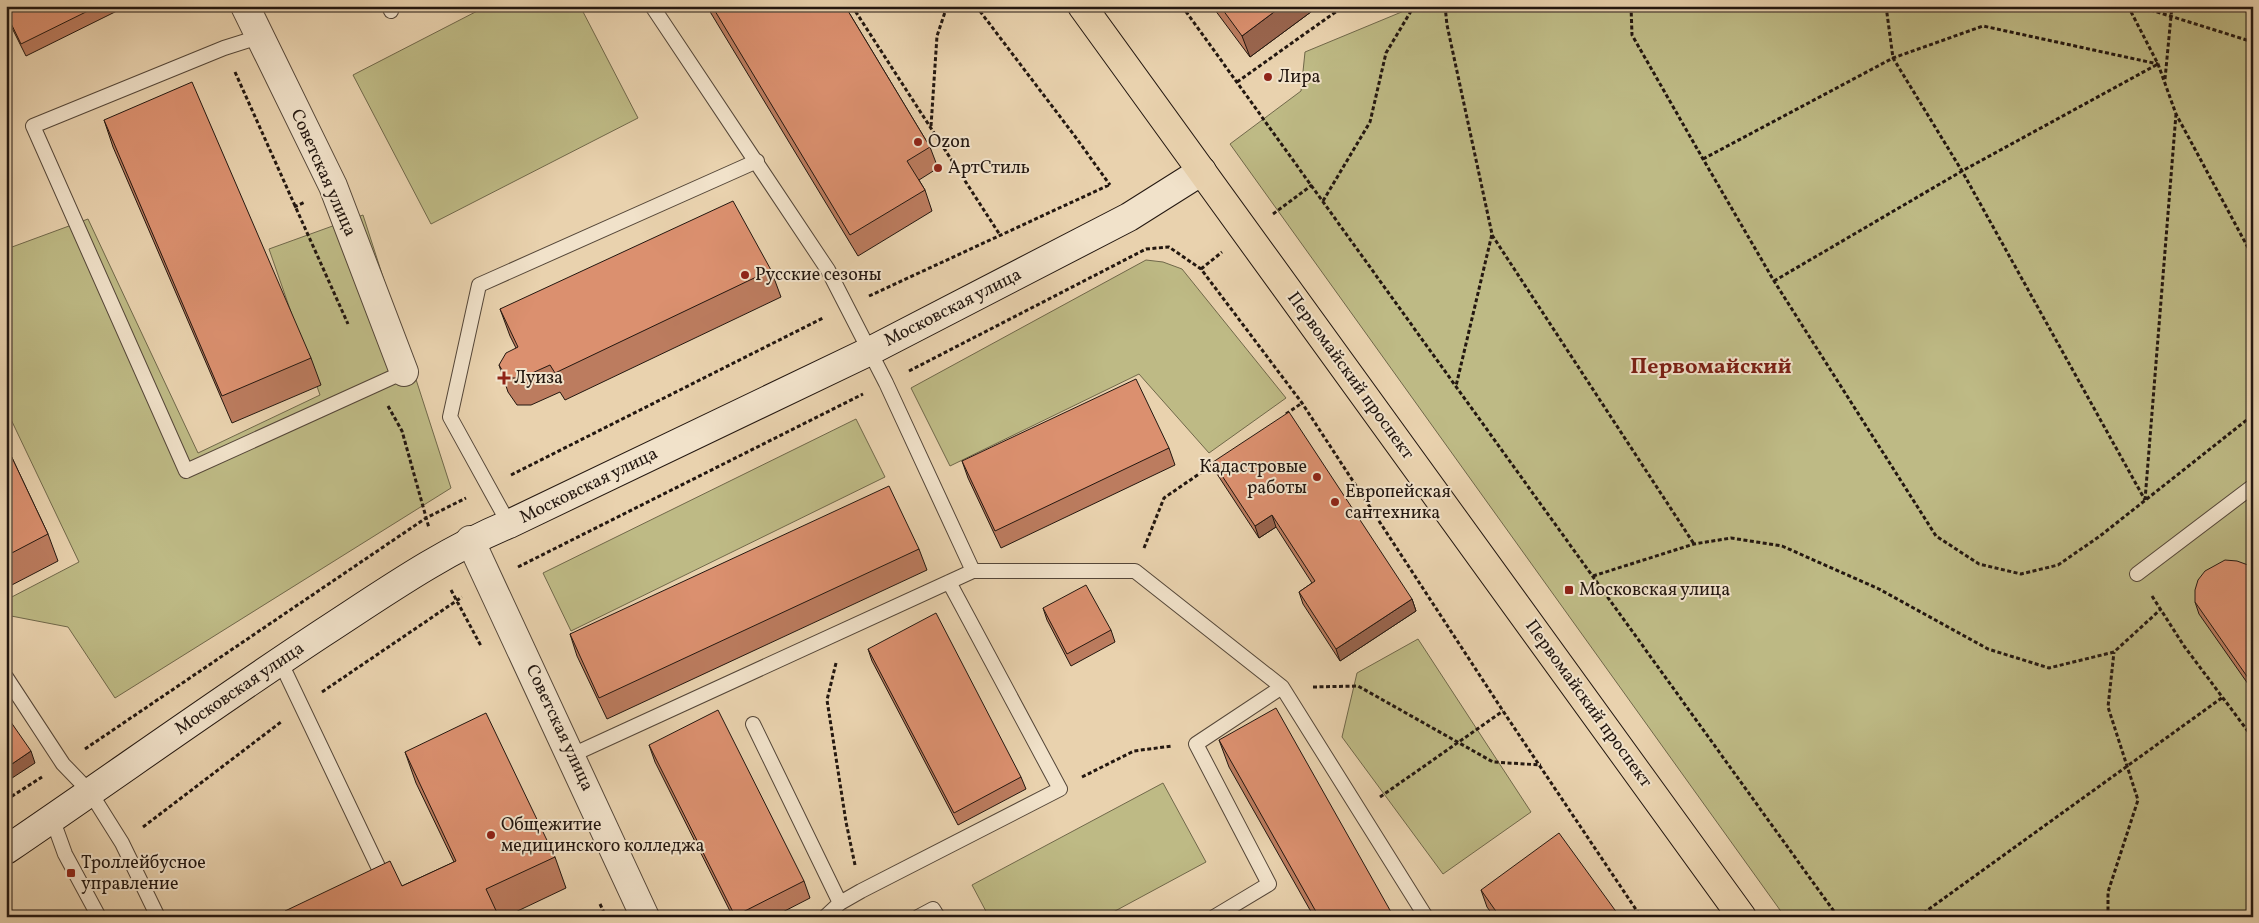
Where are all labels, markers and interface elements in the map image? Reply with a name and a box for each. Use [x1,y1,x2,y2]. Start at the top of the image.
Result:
place label: Лира [1278,65,1320,90]
marker: Лира [1262,71,1274,83]
street label: Советская улица [284,105,362,241]
place label: Ozon [928,130,971,155]
marker: Ozon [912,136,924,148]
place label: АртСтиль [948,156,1030,181]
marker: АртСтиль [932,162,944,174]
place label: Русские сезоны [755,263,882,288]
street label: Московская улица [880,263,1026,353]
marker: Русские сезоны [739,269,751,281]
street label: Первомайский проспект [1280,287,1420,465]
district label: Первомайский [1630,352,1792,383]
place label: Луиза [514,366,563,391]
marker: Луиза [498,372,510,384]
street label: Московская улица [516,442,662,530]
place label: Кадастровые работы [1199,455,1307,501]
marker: Кадастровые работы [1311,471,1323,483]
place label: Европейская сантехника [1345,480,1451,526]
marker: Европейская сантехника [1329,496,1341,508]
place label: Московская улица [1579,578,1730,603]
marker: Московская улица [1563,584,1575,596]
street label: Первомайский проспект [1518,615,1658,793]
street label: Московская улица [170,636,310,742]
street label: Советская улица [519,661,599,795]
place label: Общежитие медицинского колледжа [501,813,704,859]
marker: Общежитие медицинского колледжа [485,829,497,841]
place label: Троллейбусное управление [81,851,206,897]
marker: Троллейбусное управление [65,867,77,879]

